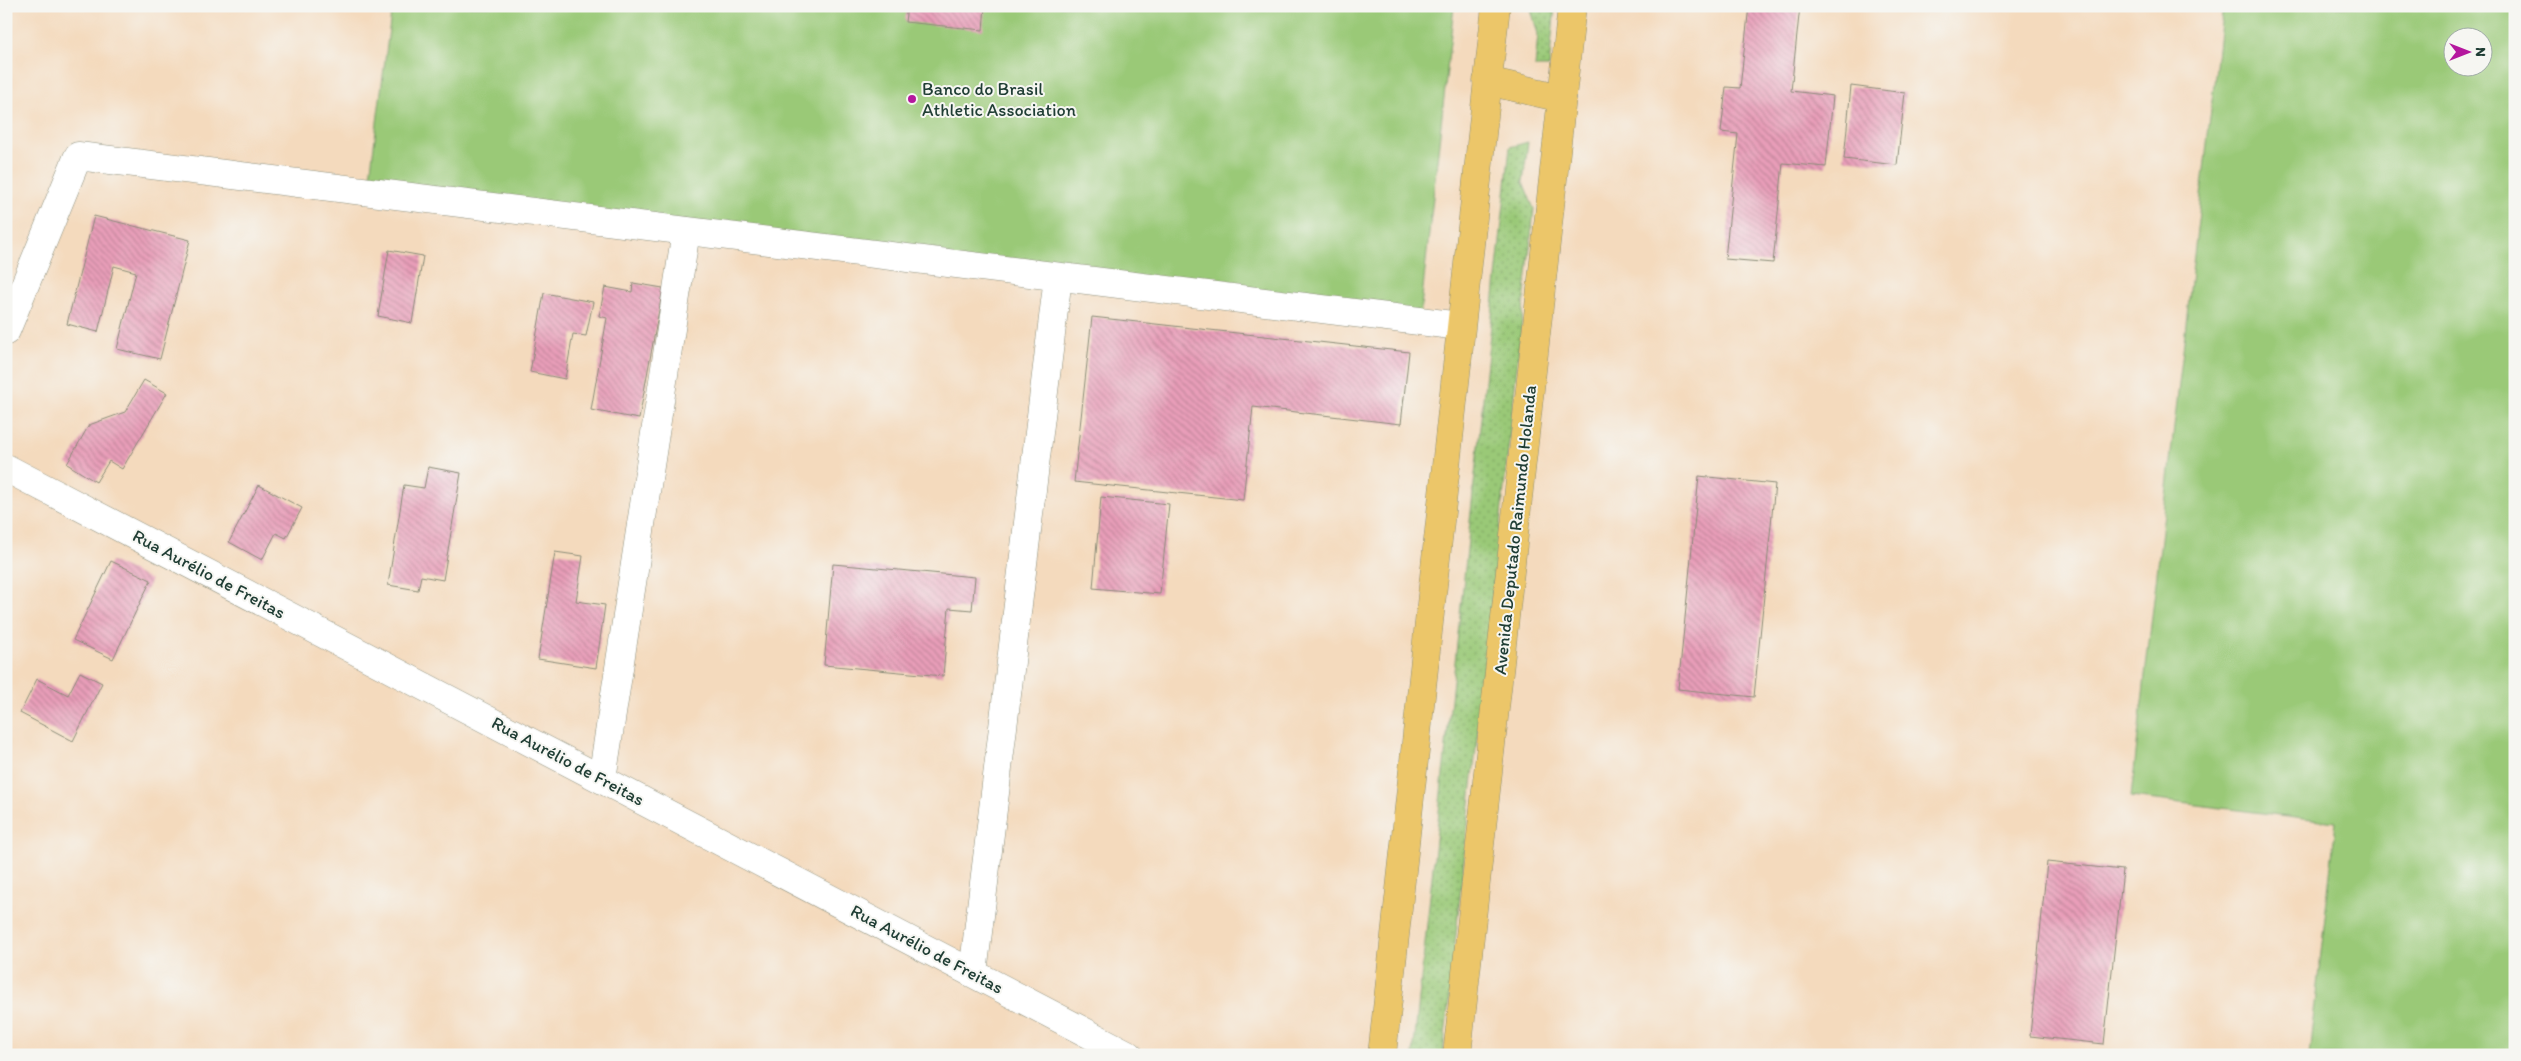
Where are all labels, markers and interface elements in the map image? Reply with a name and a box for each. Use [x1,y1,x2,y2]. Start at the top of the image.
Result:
north arrow [2444,28,2494,78]
text: N [2472,47,2489,57]
place label: Banco do Brasil Athletic Association [922,78,1076,121]
marker: Banco do Brasil Athletic Association [906,93,918,105]
street label: Avenida Deputado Raimundo Holanda [1489,384,1541,676]
street label: Rua Aurélio de Freitas [129,524,289,624]
street label: Rua Aurélio de Freitas [488,711,648,811]
street label: Rua Aurélio de Freitas [847,899,1007,999]

